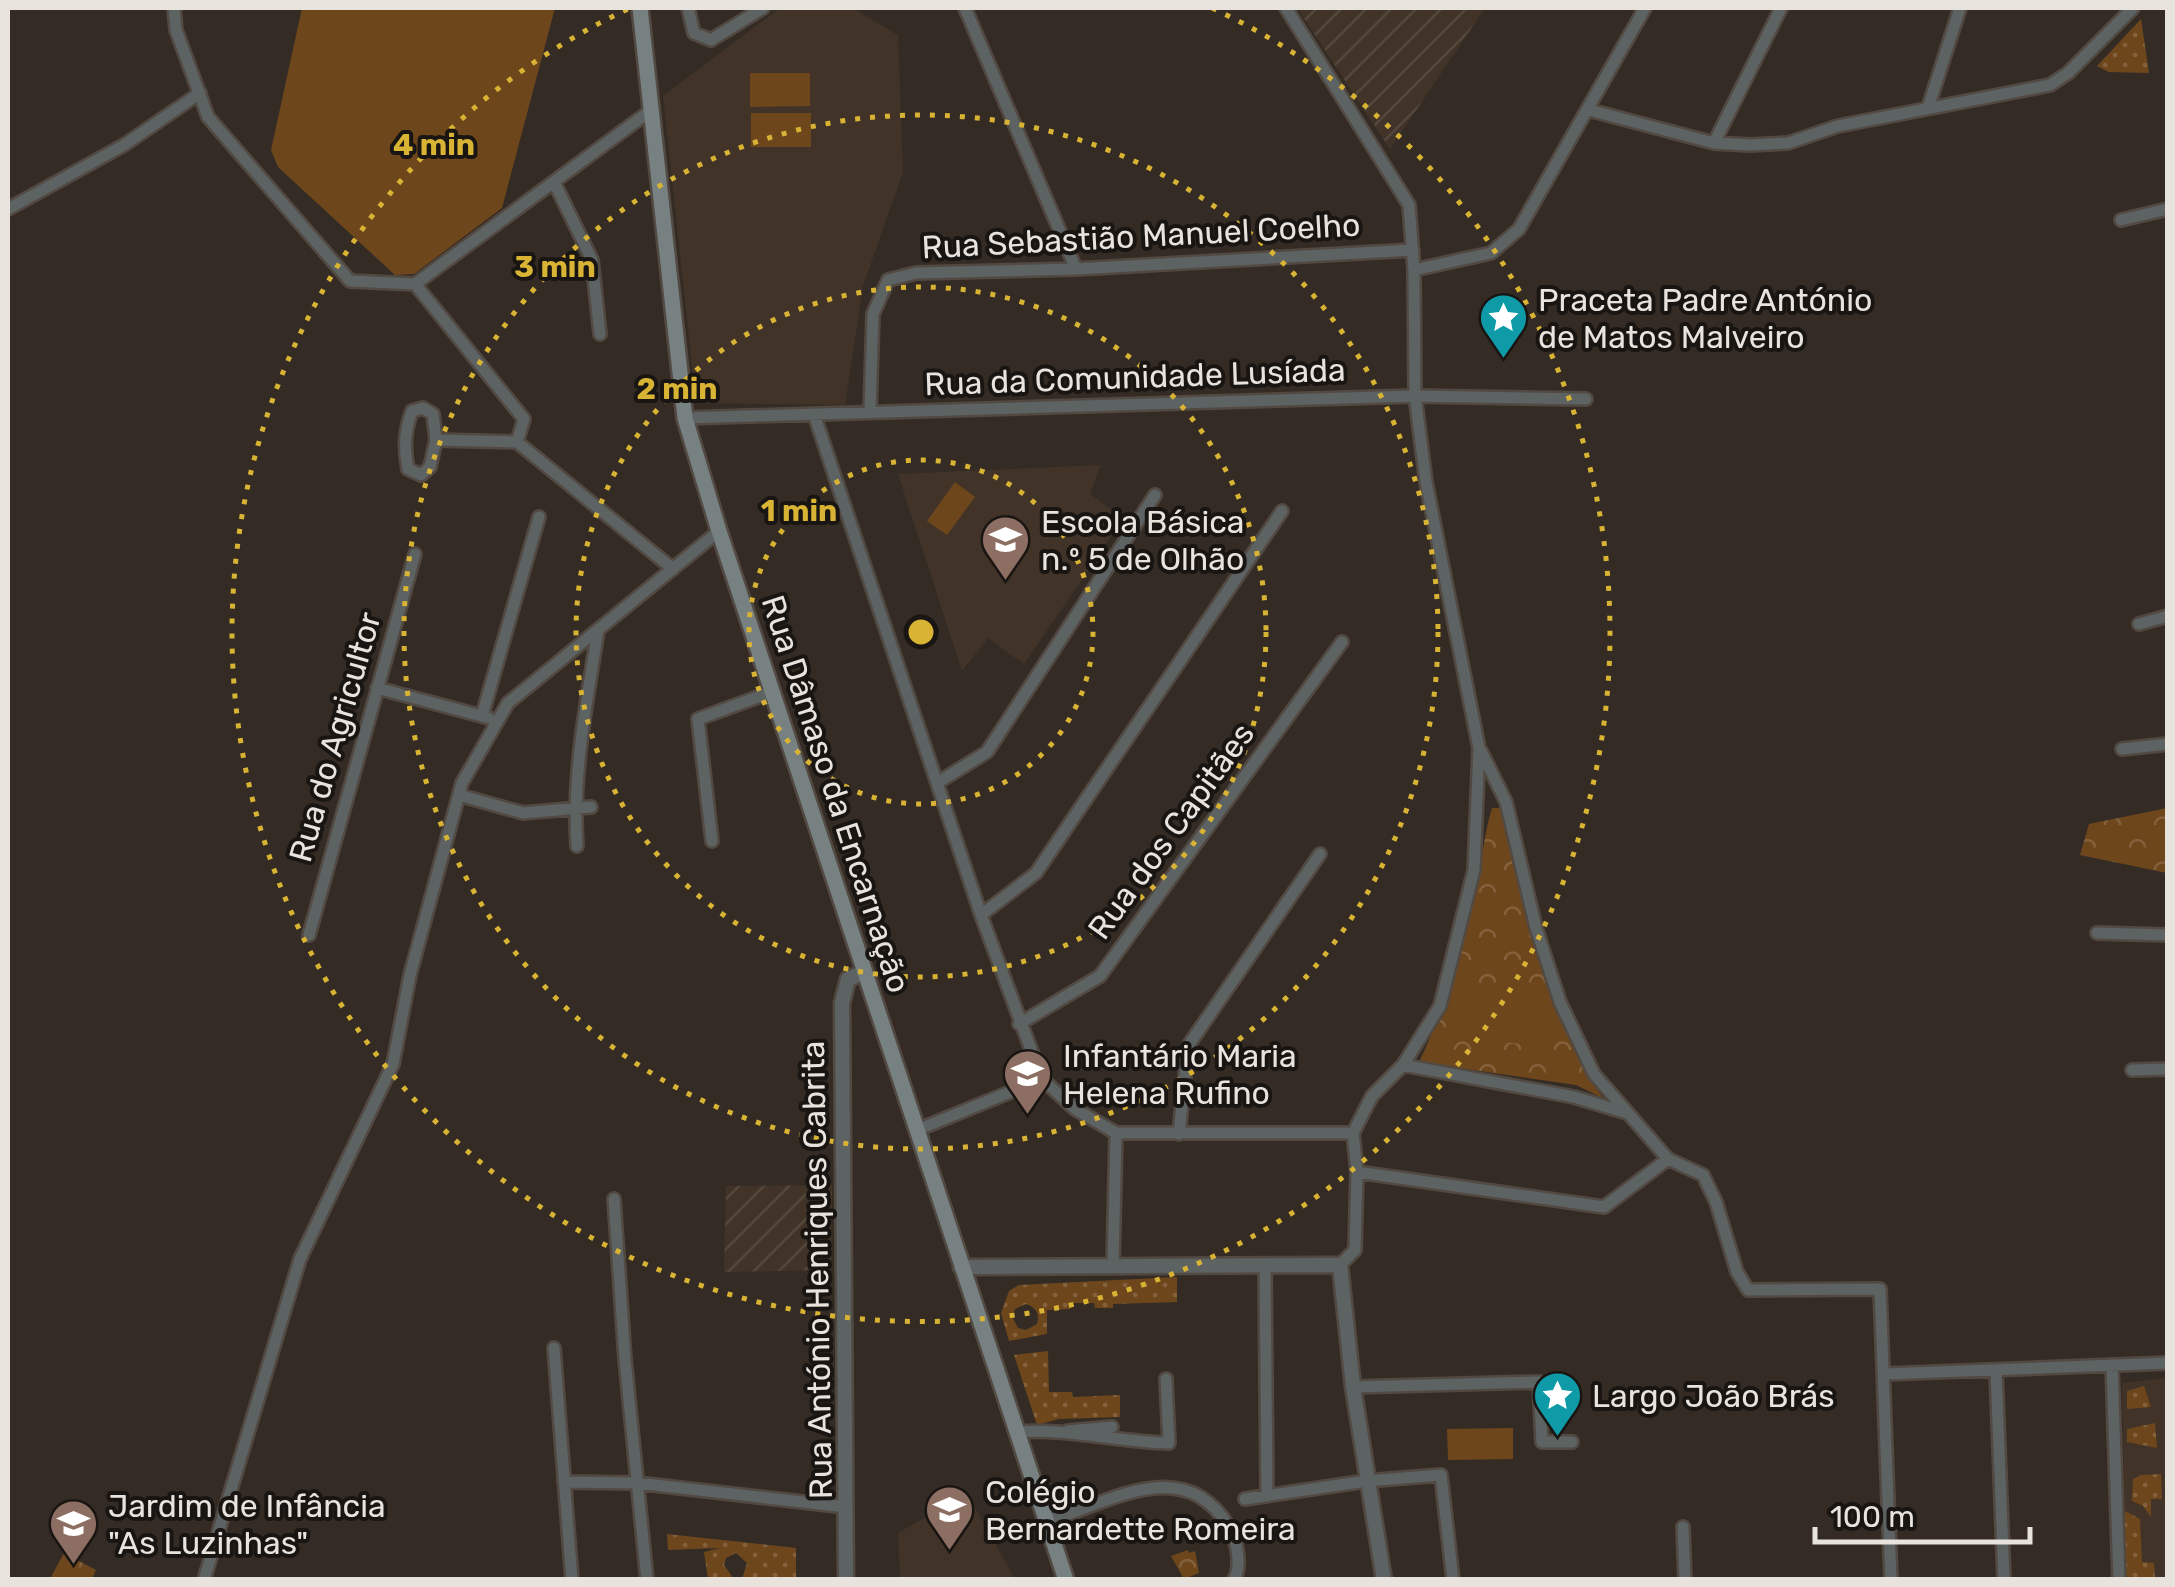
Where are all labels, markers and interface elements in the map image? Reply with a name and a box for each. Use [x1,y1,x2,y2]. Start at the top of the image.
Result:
text: 4 min [393,127,475,163]
street label: Rua Sebastião Manuel Coelho [921,206,1361,266]
text: 3 min [514,249,596,285]
place label: Praceta Padre António de Matos Malveiro [1538,281,1872,356]
place icon: Praceta Padre António de Matos Malveiro [1477,292,1529,360]
street label: Rua da Comunidade Lusíada [924,351,1346,403]
text: 2 min [636,371,718,407]
text: 1 min [761,493,837,529]
place label: Escola Básica n.º 5 de Olhão [1041,503,1244,578]
school or university icon: Escola Básica n.º 5 de Olhão [980,514,1032,582]
street label: Rua Dâmaso da Encarnação [754,590,918,998]
street label: Rua do Agricultor [281,608,389,866]
centre of rings [903,614,939,650]
street label: Rua dos Capitães [1080,716,1262,946]
place label: Infantário Maria Helena Rufino [1063,1037,1297,1112]
street label: Rua António Henriques Cabrita [794,1041,840,1499]
school or university icon: Infantário Maria Helena Rufino [1002,1048,1054,1116]
place icon: Largo João Brás [1531,1370,1583,1438]
place label: Largo João Brás [1592,1377,1835,1415]
place label: Colégio Bernardette Romeira [985,1473,1296,1548]
scale bar [1815,1482,2030,1544]
school or university icon: Colégio Bernardette Romeira [924,1484,976,1552]
place label: Jardim de Infância "As Luzinhas" [108,1487,386,1562]
school or university icon: Jardim de Infância "As Luzinhas" [47,1498,99,1566]
text: 100 m [1830,1499,1915,1535]

